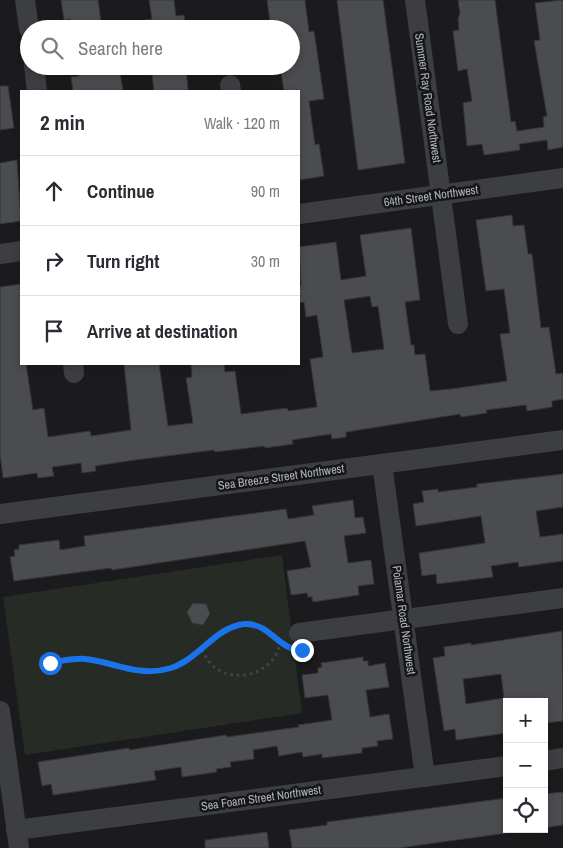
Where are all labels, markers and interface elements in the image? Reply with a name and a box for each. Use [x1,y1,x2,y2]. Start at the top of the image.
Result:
search box [20,20,300,75]
street label: Summer Ray Road Northwest [411,32,445,164]
icon: search [38,34,66,62]
text: Search here [78,35,163,61]
text: 2 min [40,108,85,137]
text: Walk · 120 m [204,112,280,134]
icon: ahead [40,177,68,205]
text: Continue [87,178,155,204]
text: 90 m [251,180,280,202]
street label: 64th Street Northwest [383,181,479,211]
icon: right [40,247,68,275]
text: Turn right [87,248,159,274]
text: 30 m [251,250,280,272]
icon: arrive [40,317,68,345]
text: Arrive at destination [87,318,238,344]
street label: Sea Breeze Street Northwest [217,460,345,494]
street label: Polamar Road Northwest [388,564,420,676]
route end [291,639,314,662]
route start [39,652,62,675]
map controls [503,698,548,833]
button: + [503,698,548,743]
button: − [503,743,548,788]
street label: Sea Foam Street Northwest [200,782,322,814]
button: locate [503,788,548,833]

